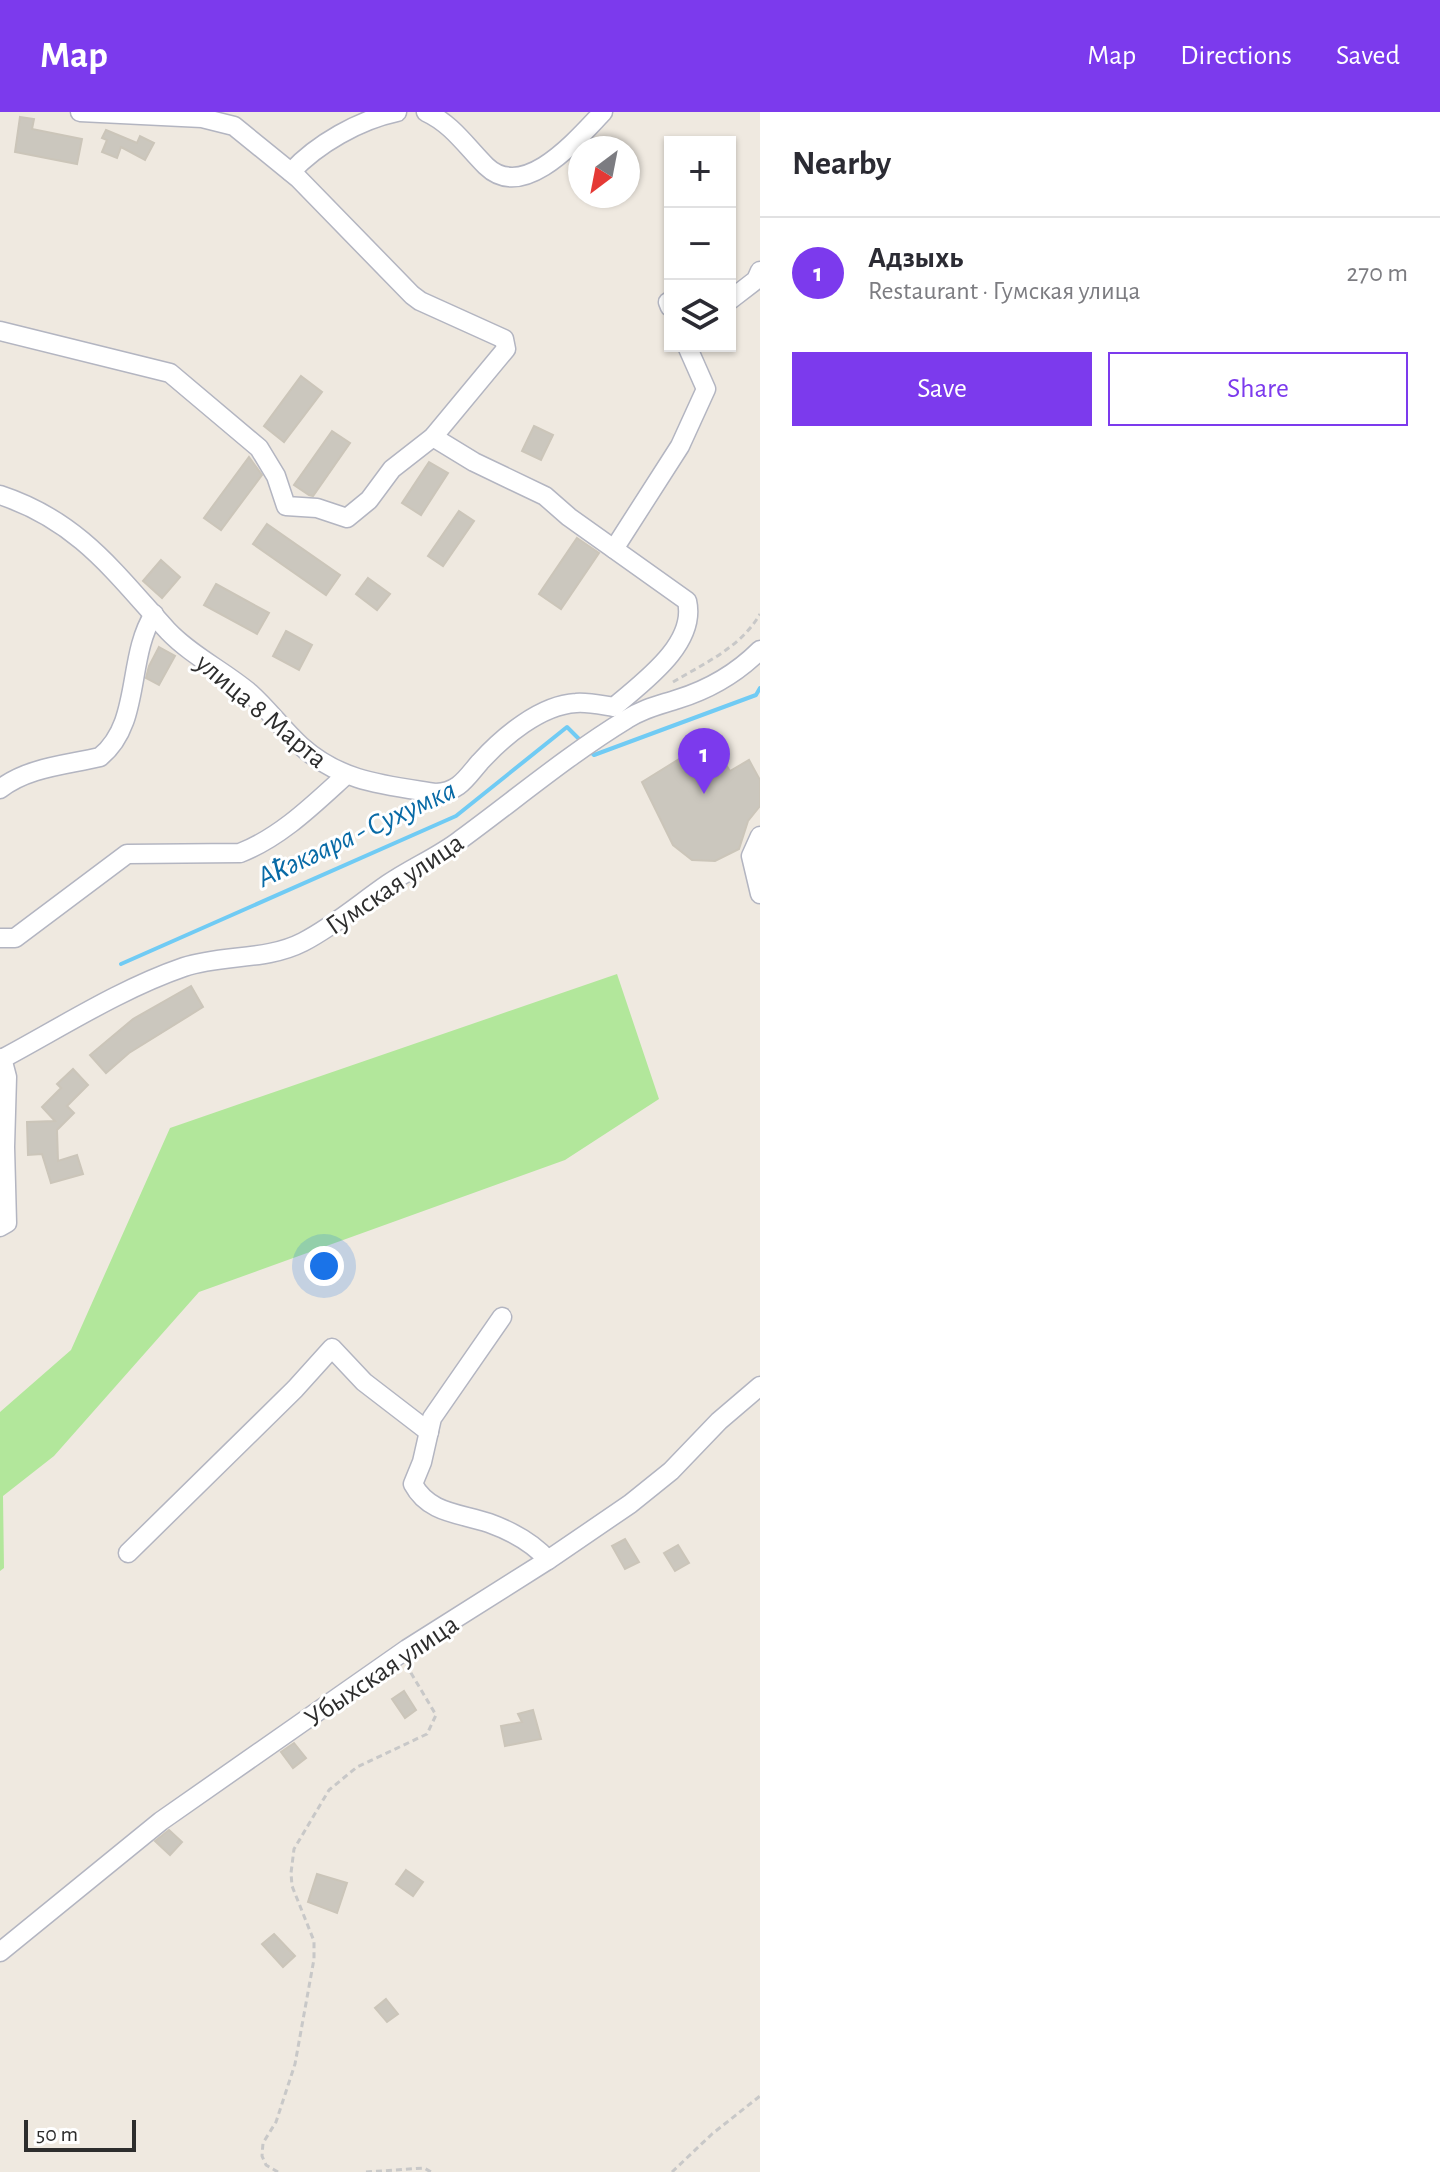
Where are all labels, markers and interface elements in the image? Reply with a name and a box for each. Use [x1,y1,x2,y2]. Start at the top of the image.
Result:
text: Map [40,37,108,75]
text: Map [1087,42,1136,70]
text: Directions [1180,42,1292,70]
text: Saved [1336,42,1400,70]
north arrow [568,136,640,208]
map controls [664,136,736,352]
button: + [664,136,736,208]
text: Nearby [792,147,891,181]
button: − [664,208,736,280]
text: Адзыхь [868,243,963,273]
text: 1 [813,260,823,286]
text: 270 m [1347,260,1408,286]
text: Restaurant · Гумская улица [868,278,1140,304]
button: layers [664,280,736,352]
button: Save [792,352,1092,426]
button: Share [1108,352,1408,426]
street label: улица 8 Марта [189,648,332,774]
pin: 1 [678,728,730,794]
water label: Аҟәкәара - Сухумка [251,775,460,893]
street label: Гумская улица [321,828,469,941]
your location [304,1246,344,1286]
street label: Убыхская улица [300,1610,464,1733]
scale bar [24,2116,136,2152]
text: 50 m [36,2123,78,2145]

